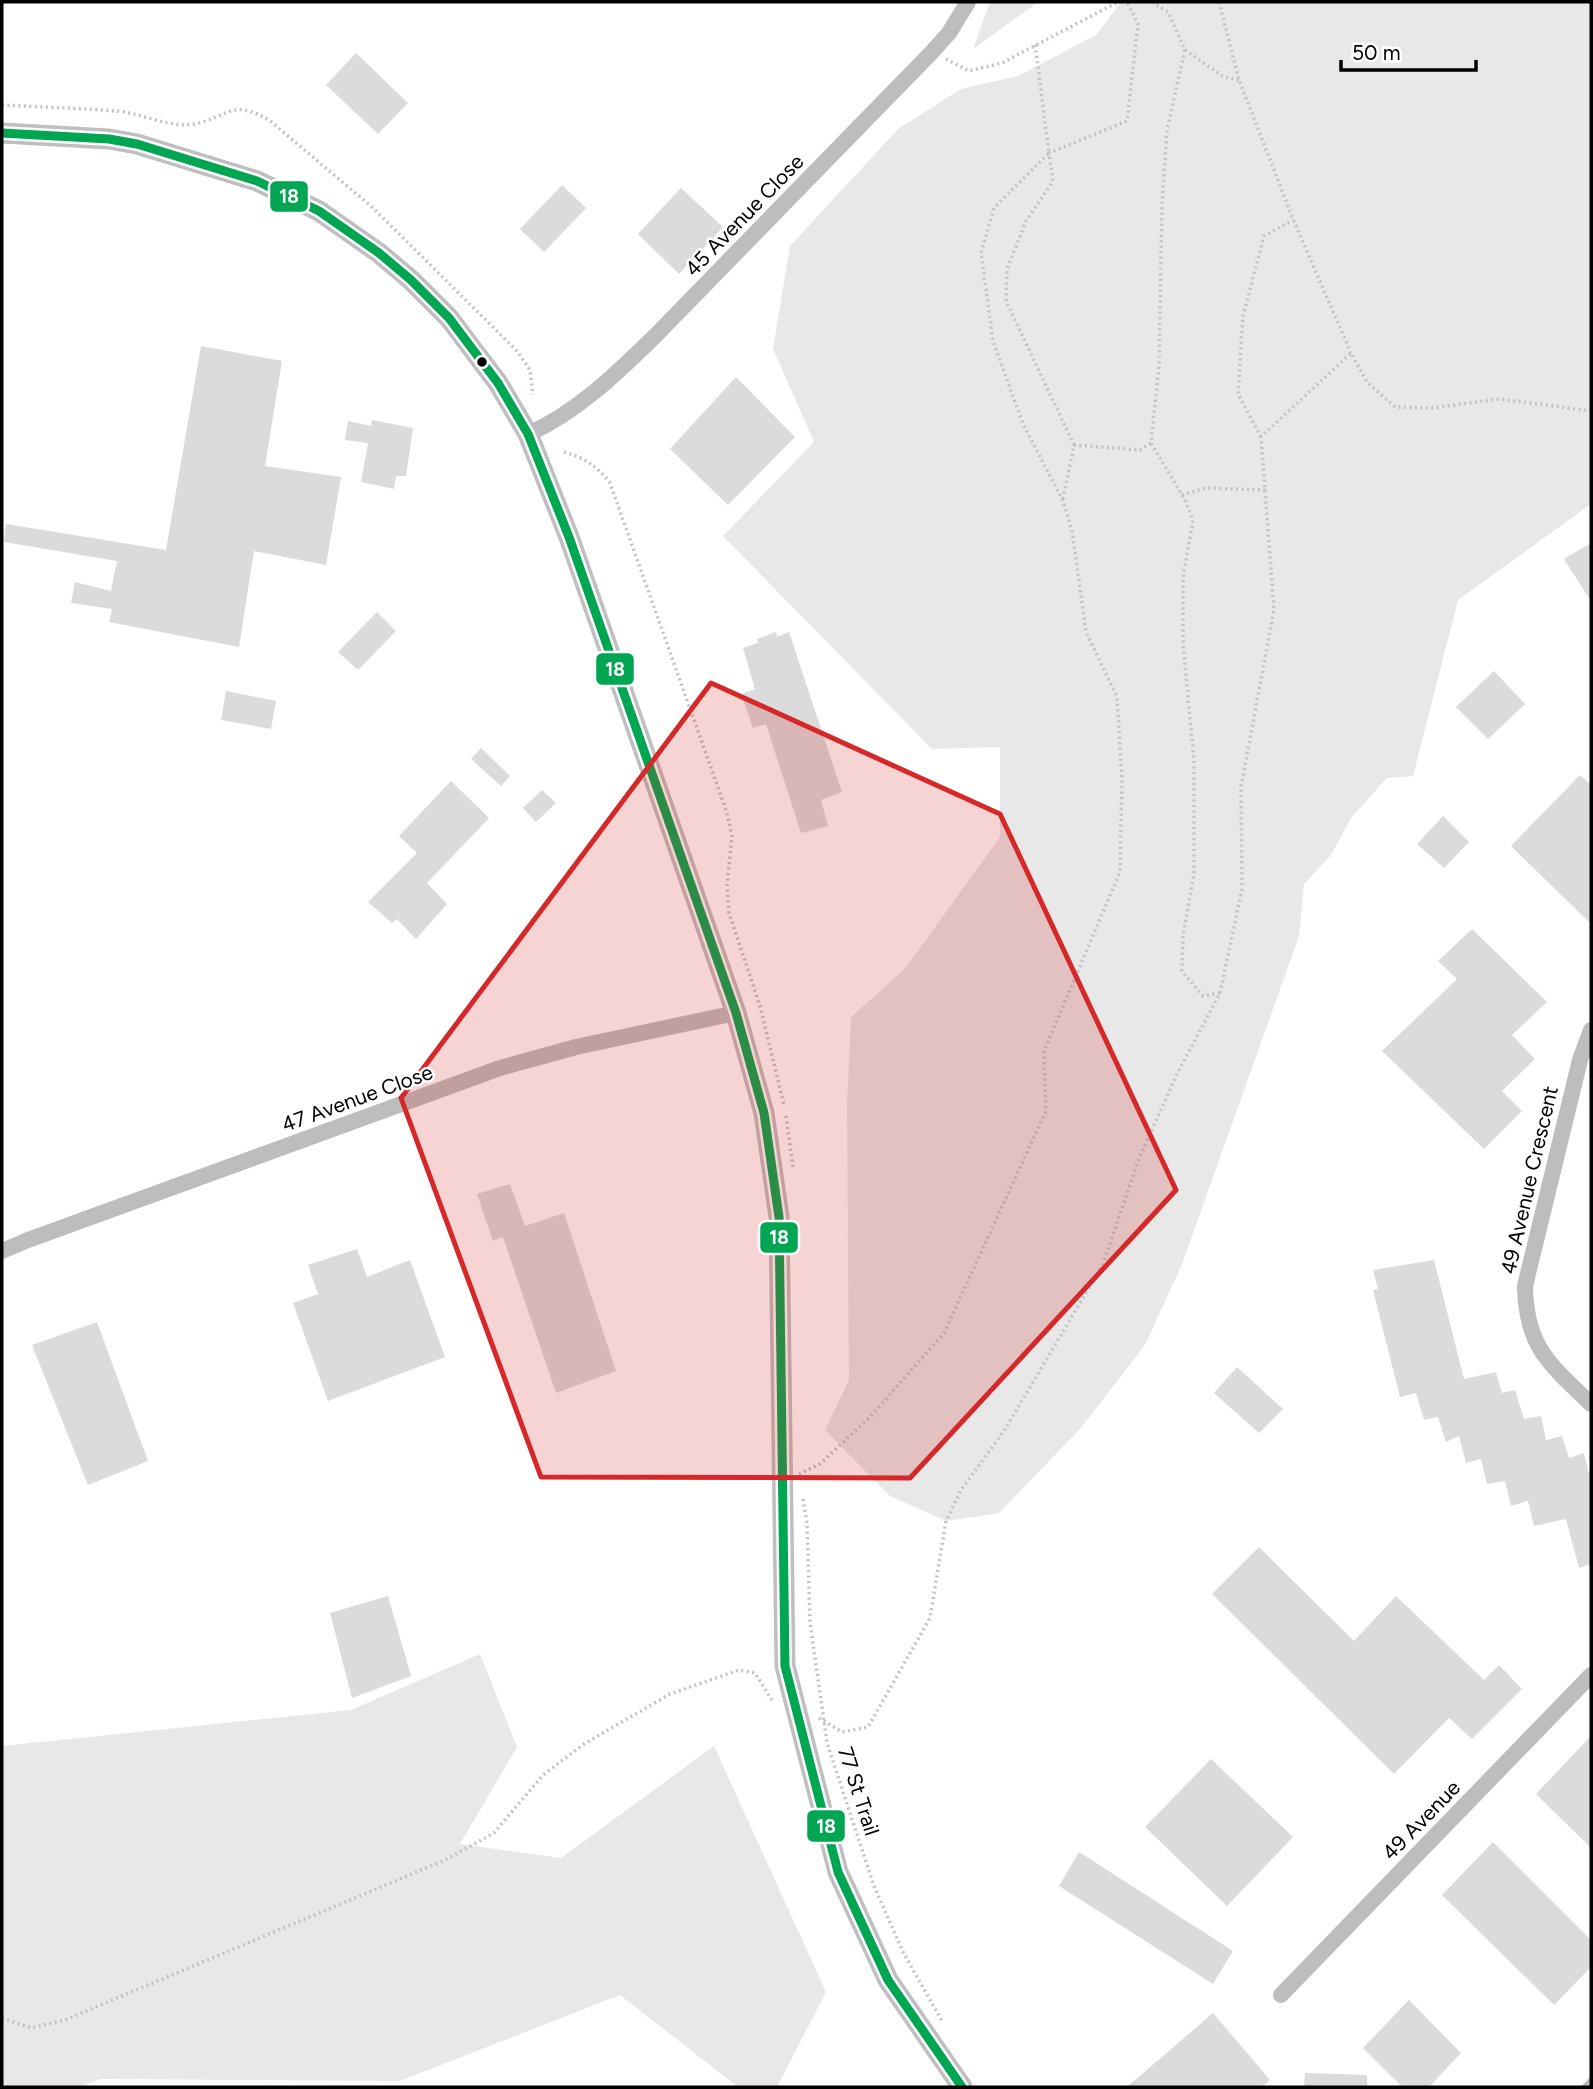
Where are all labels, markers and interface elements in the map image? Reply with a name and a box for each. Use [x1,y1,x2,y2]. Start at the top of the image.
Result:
scale bar [1341,28,1476,72]
text: 50 m [1352,40,1401,65]
street label: 45 Avenue Close [680,149,808,281]
line badge: 18 [269,180,309,213]
text: 18 [279,185,299,208]
unlabelled marker [475,355,489,369]
line badge: 18 [595,652,635,686]
text: 18 [605,658,625,681]
street label: 47 Avenue Close [278,1059,436,1137]
street label: 49 Avenue Crescent [1495,1083,1563,1276]
line badge: 18 [759,1221,799,1254]
text: 18 [769,1226,789,1249]
street label: 77 St Trail [833,1744,885,1838]
street label: 49 Avenue [1377,1775,1465,1865]
line badge: 18 [806,1809,846,1843]
text: 18 [816,1815,836,1838]

